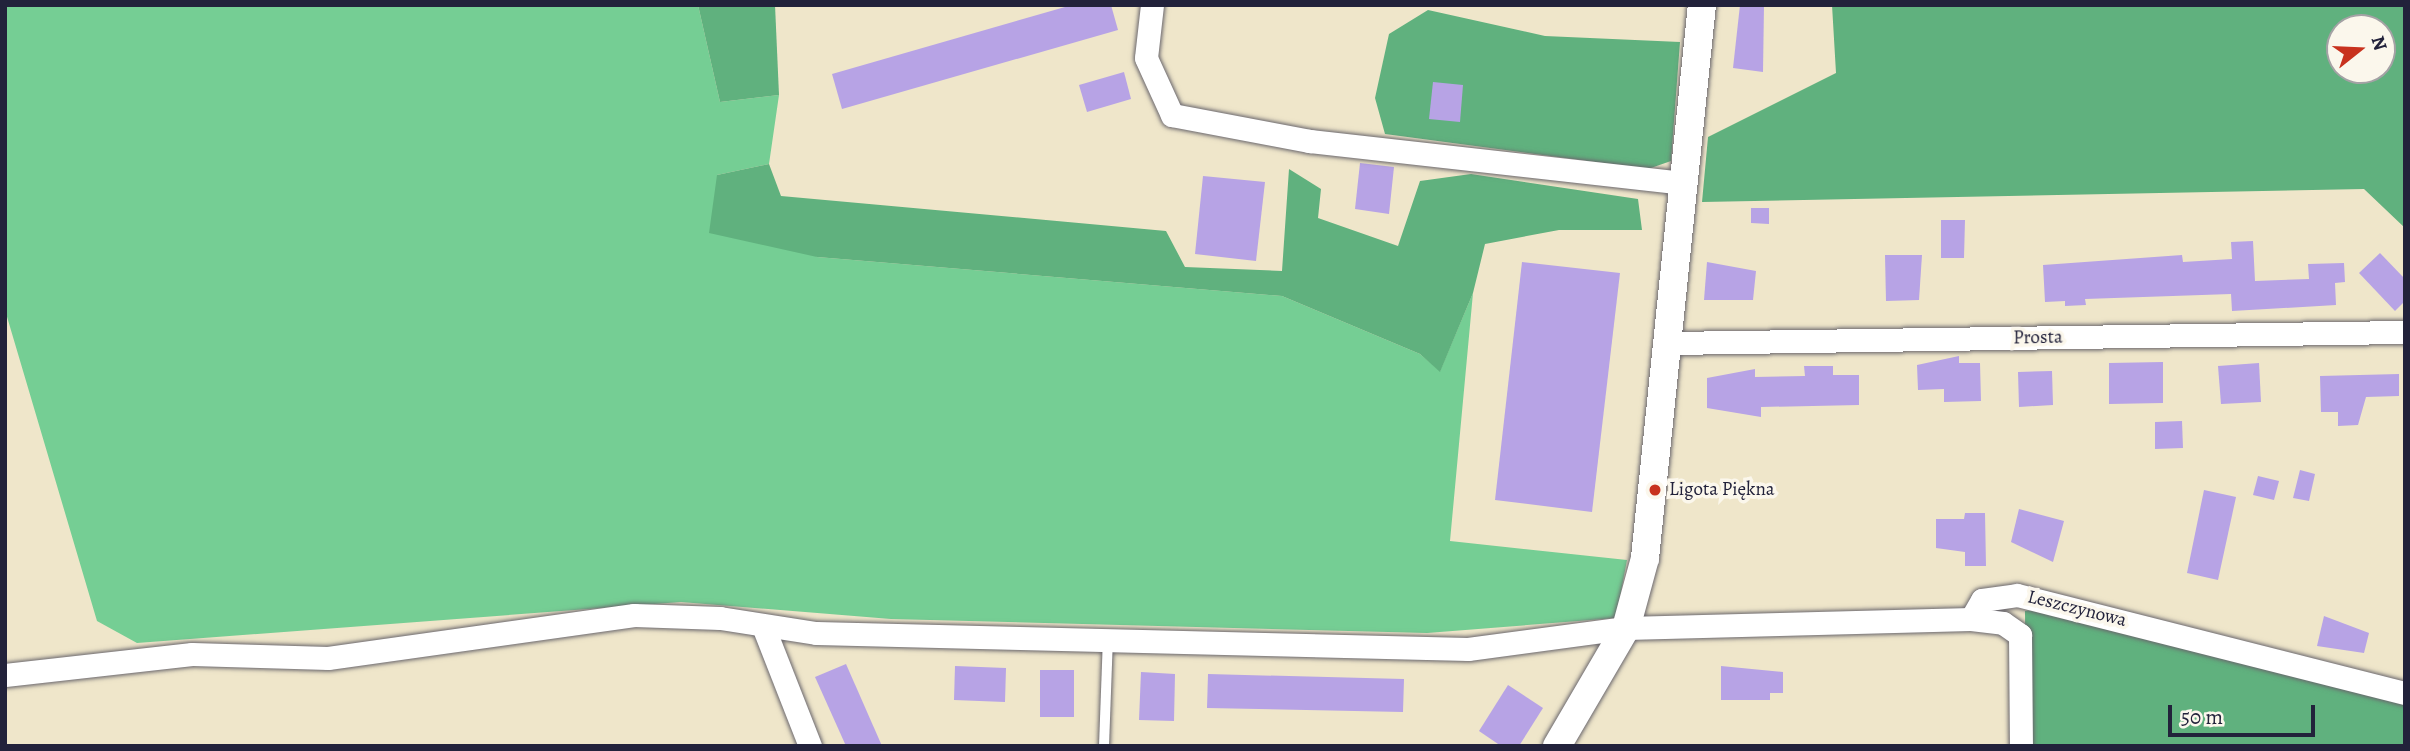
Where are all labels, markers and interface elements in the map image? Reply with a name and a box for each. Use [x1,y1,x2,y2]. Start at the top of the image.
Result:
north arrow [2326,14,2396,84]
text: N [2365,33,2394,54]
street label: Prosta [2013,326,2063,350]
place label: Ligota Piękna [1669,479,1775,501]
marker: Ligota Piękna [1647,482,1663,498]
street label: Leszczynowa [2025,586,2129,632]
scale bar [2172,692,2319,736]
text: 50 m [2181,703,2223,731]

